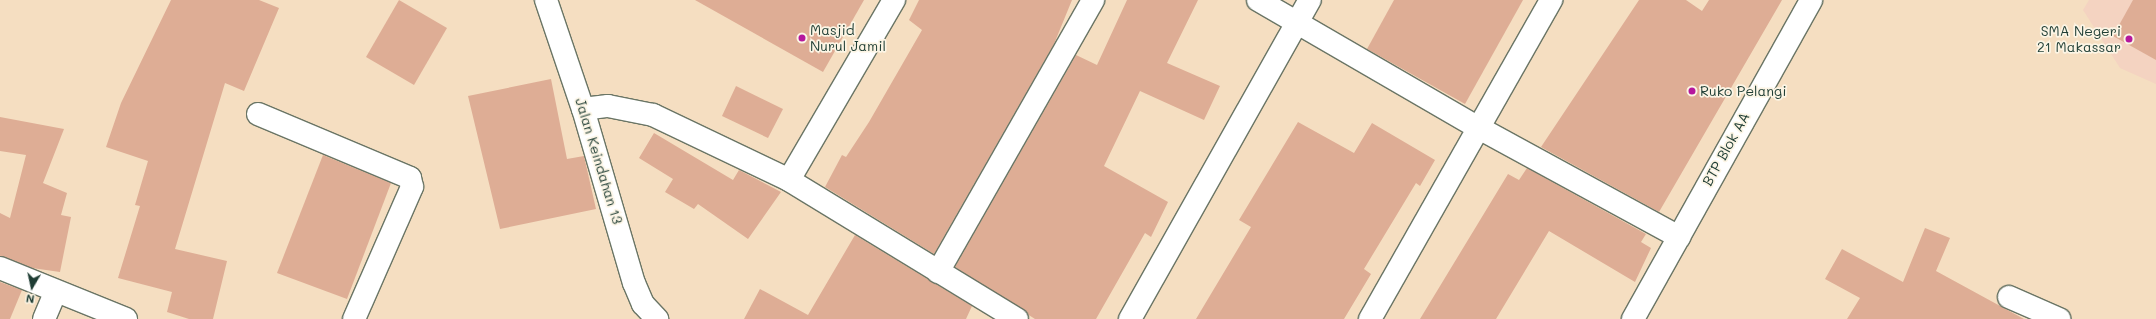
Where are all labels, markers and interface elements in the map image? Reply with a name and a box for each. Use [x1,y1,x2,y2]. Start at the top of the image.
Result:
place label: Masjid Nurul Jamil [810,22,886,54]
place label: SMA Negeri 21 Makassar [2037,23,2121,56]
marker: Masjid Nurul Jamil [797,33,807,43]
marker: SMA Negeri 21 Makassar [2124,34,2134,44]
place label: Ruko Pelangi [1700,83,1786,99]
marker: Ruko Pelangi [1687,86,1697,96]
street label: Jalan Keindahan 13 [572,96,626,226]
street label: BTP Blok AA [1699,109,1753,189]
north arrow [12,267,52,307]
text: N [25,291,35,307]

